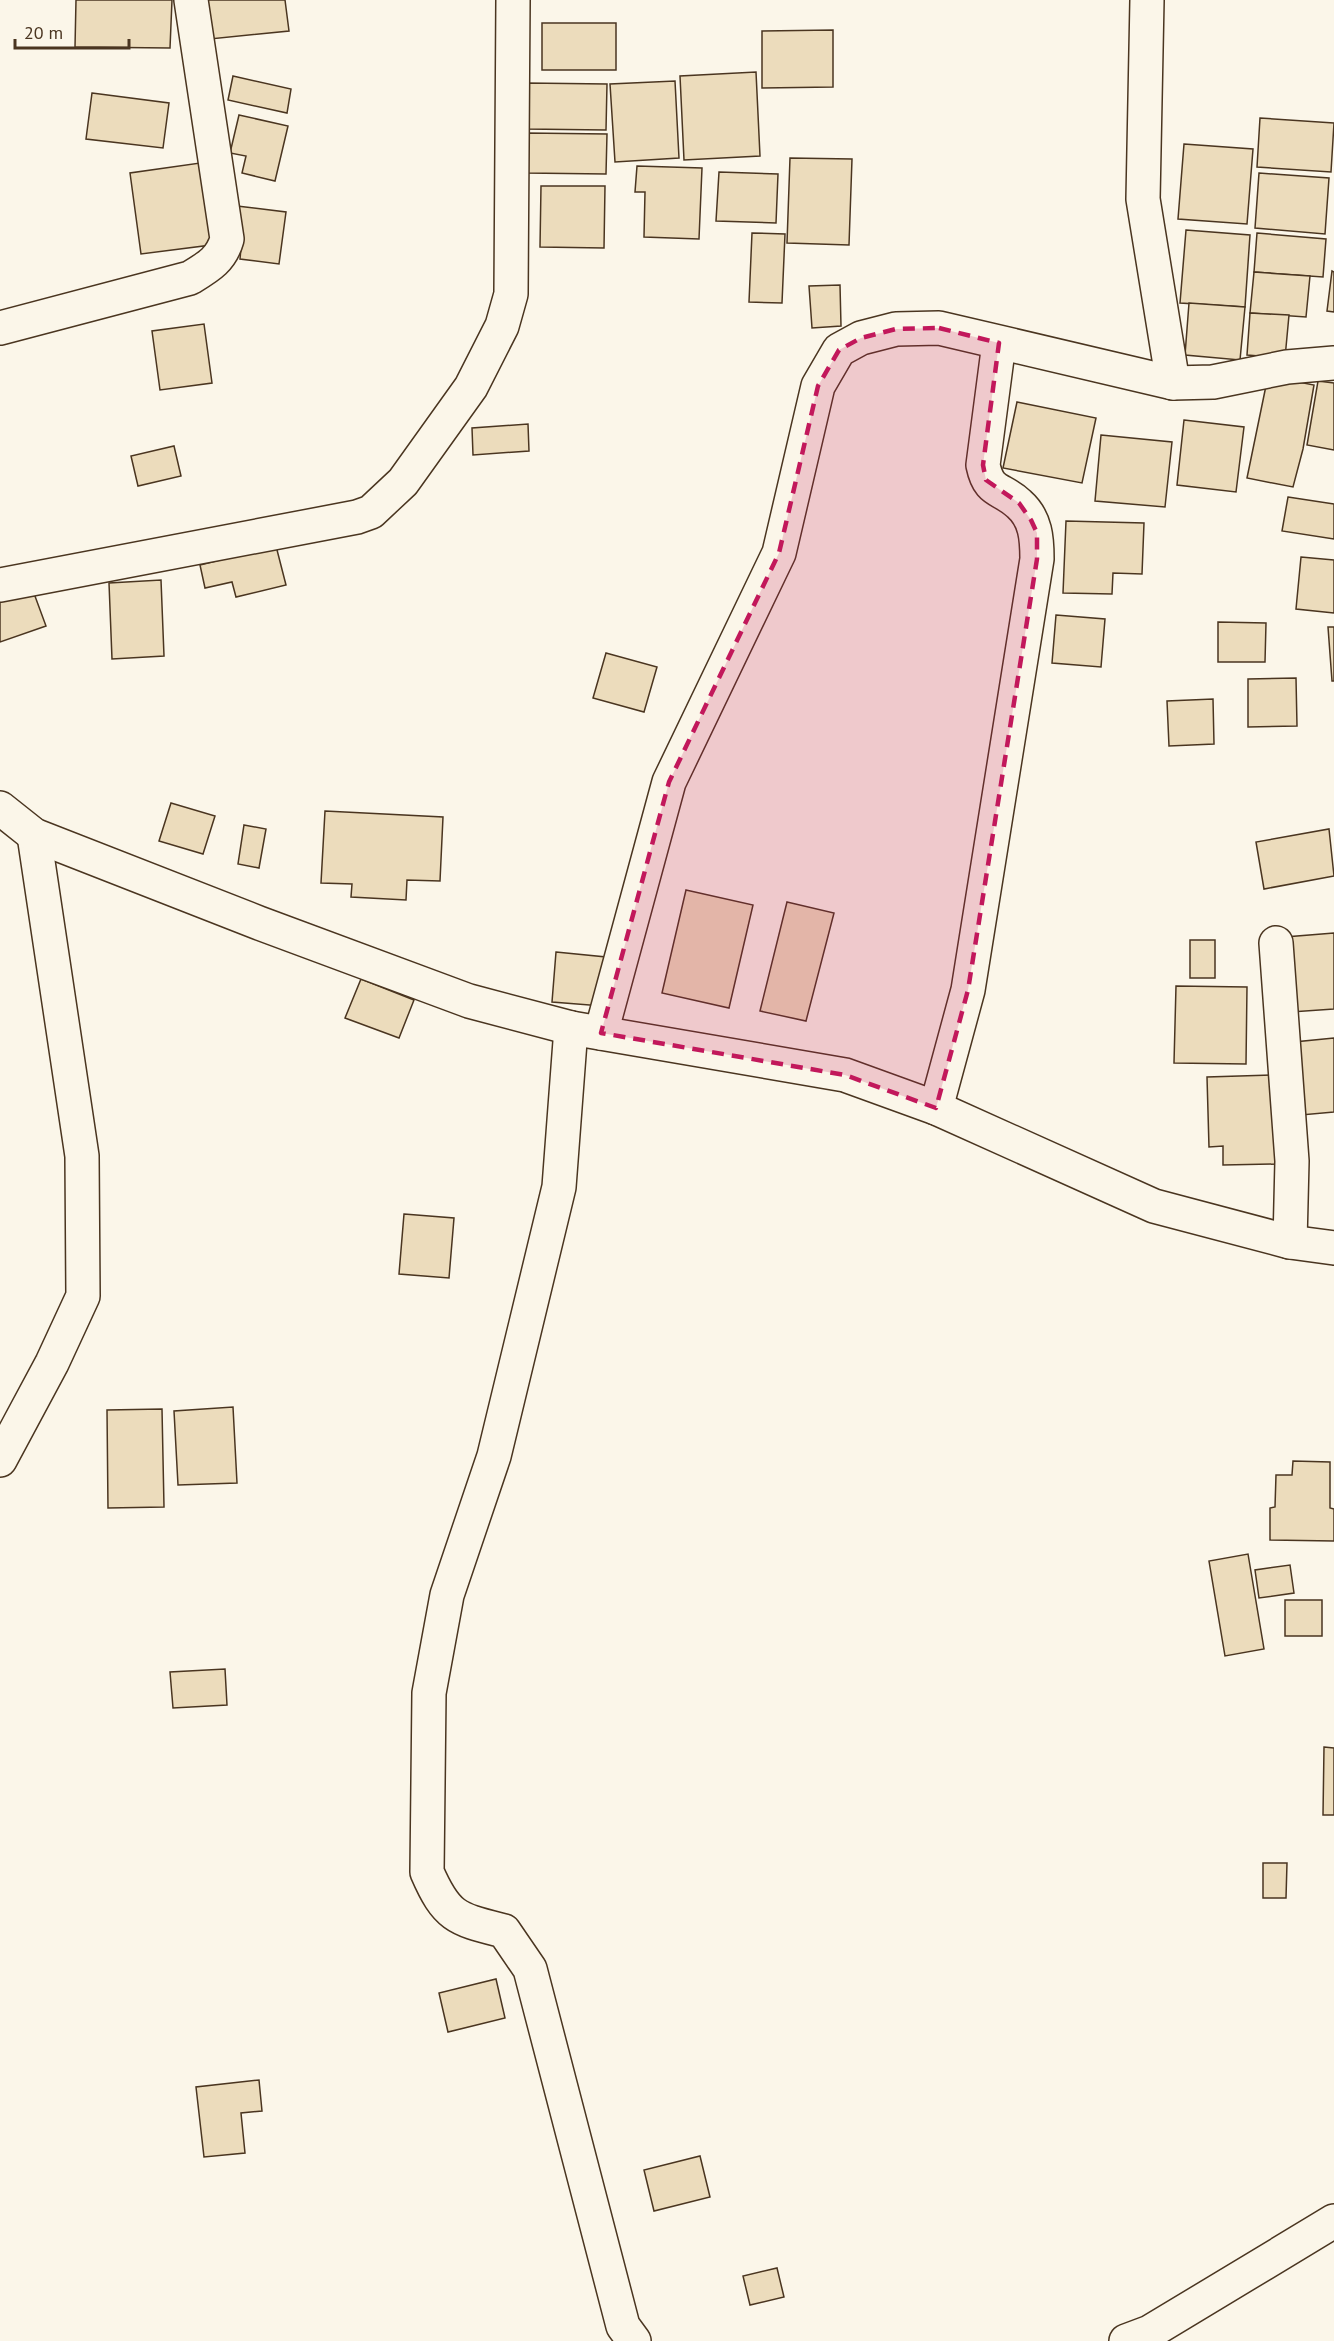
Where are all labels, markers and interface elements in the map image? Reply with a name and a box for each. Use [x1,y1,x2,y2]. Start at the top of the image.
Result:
scale bar [15,12,129,50]
text: 20 m [24,21,63,44]

